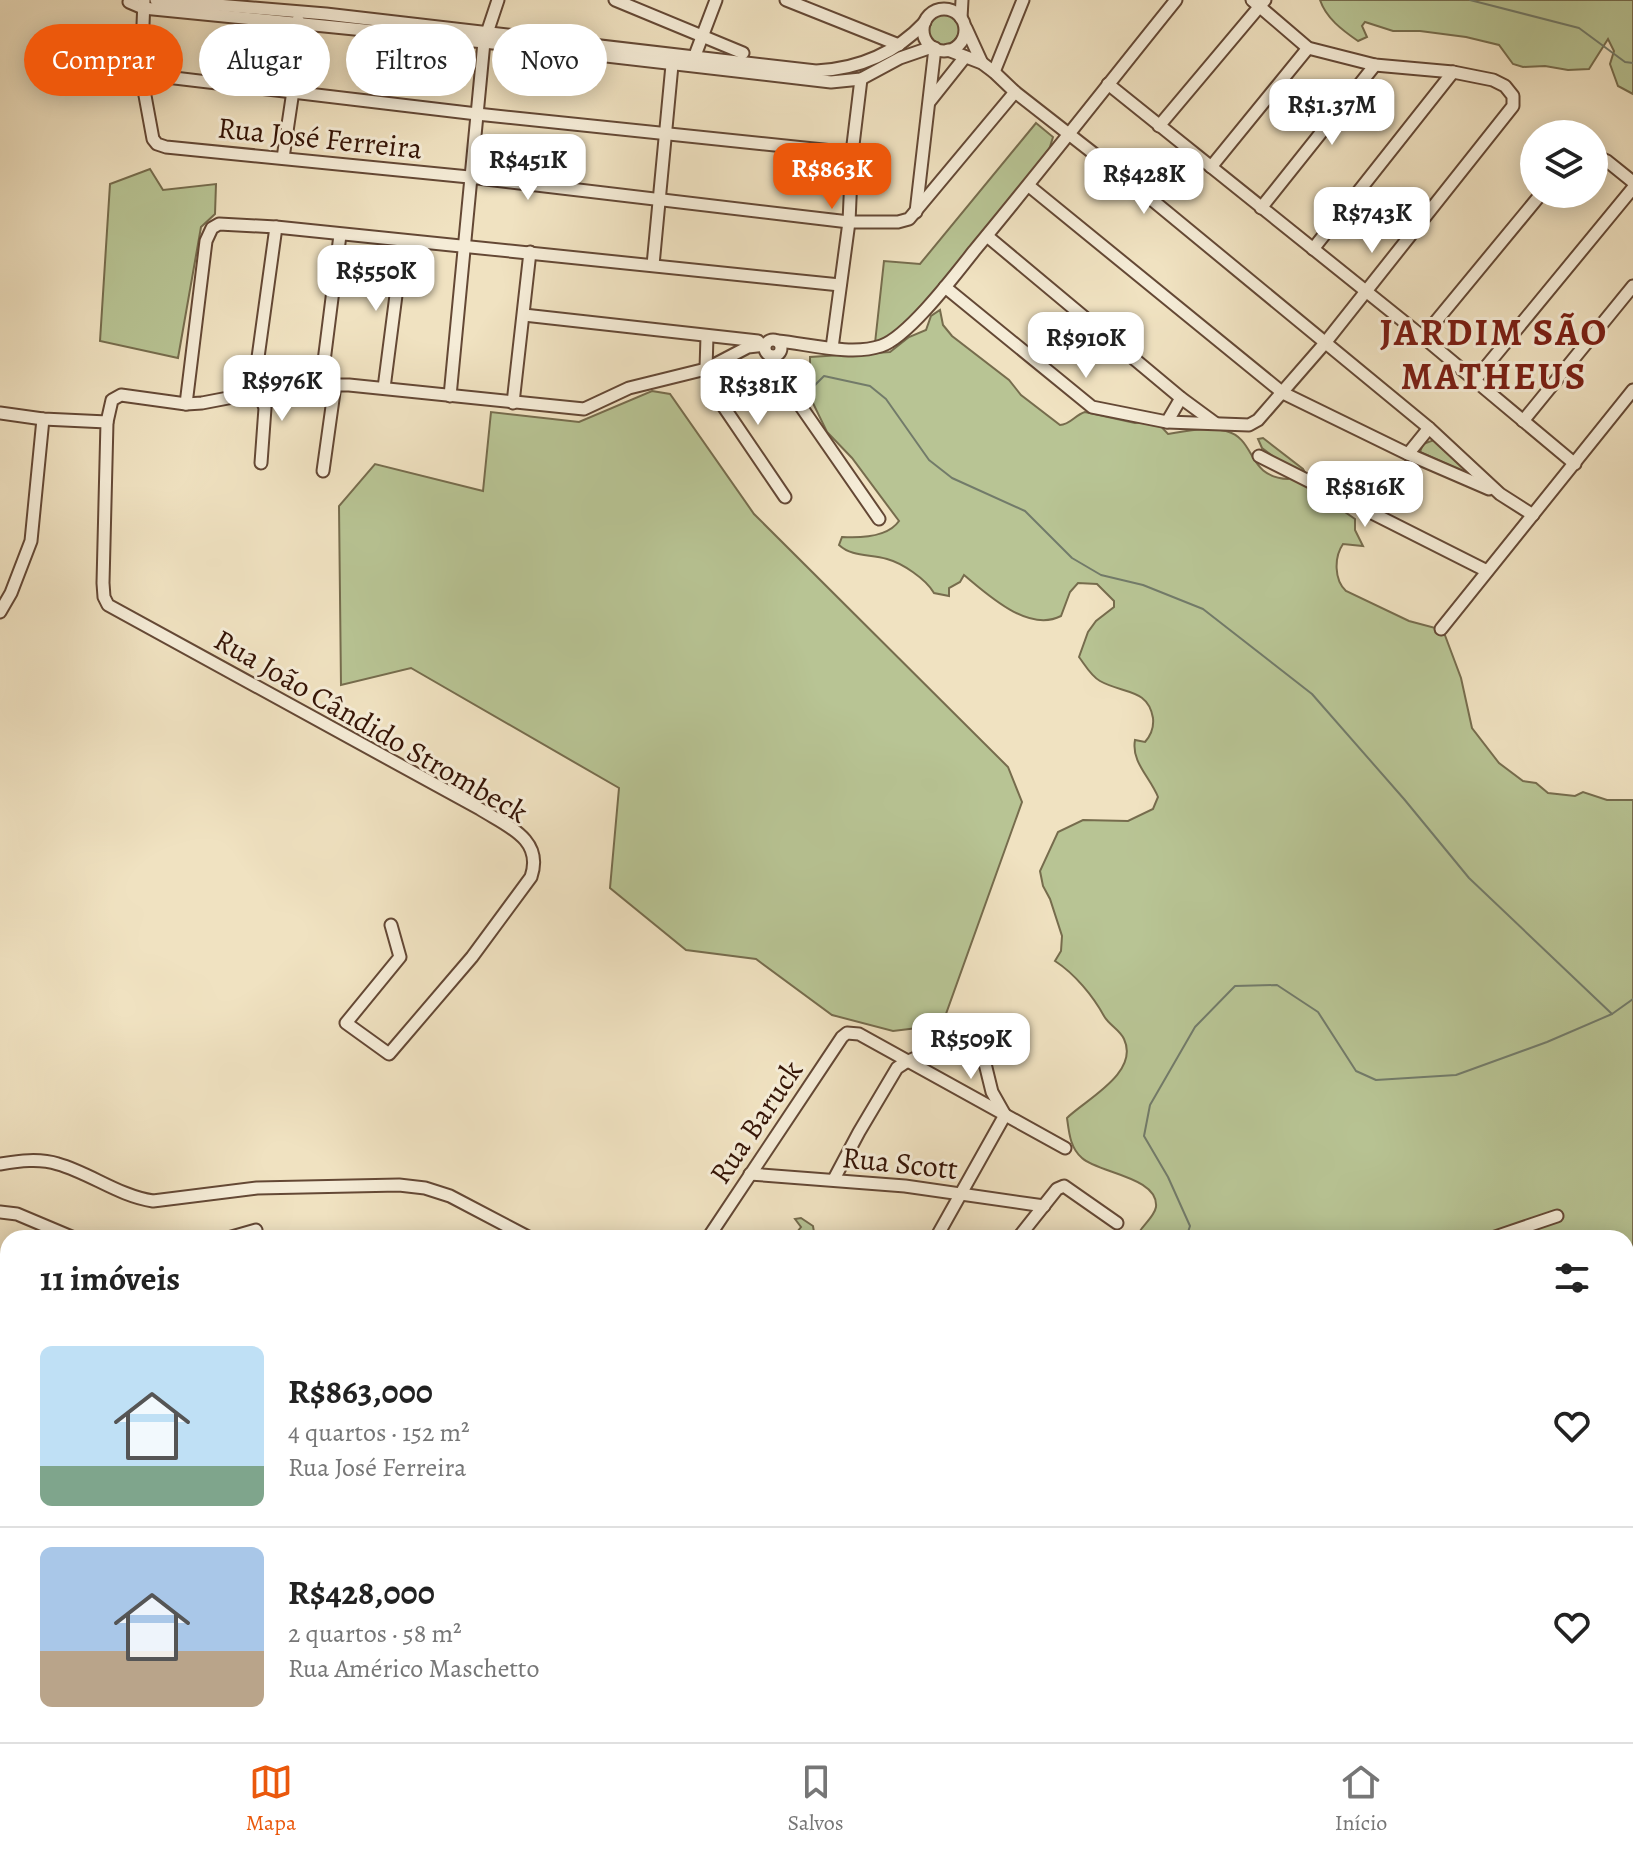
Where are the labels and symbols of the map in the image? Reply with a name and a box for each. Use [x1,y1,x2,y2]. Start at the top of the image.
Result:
pin: R$1.37M [1258,79,1406,147]
street label: Rua José Ferreira [216,107,424,169]
pin: R$451K [463,134,593,202]
pin: R$863K [767,143,897,211]
pin: R$428K [1079,148,1209,216]
pin: R$743K [1307,187,1437,255]
pin: R$550K [311,245,441,313]
district label: JARDIM SÃO MATHEUS [1380,306,1608,402]
pin: R$910K [1021,312,1151,380]
pin: R$976K [217,355,347,423]
pin: R$381K [693,359,823,427]
pin: R$816K [1300,461,1430,529]
street label: Rua João Cândido Strombeck [207,620,535,832]
pin: R$509K [906,1013,1036,1081]
street label: Rua Baruck [700,1052,812,1192]
street label: Rua Scott [840,1137,960,1189]

